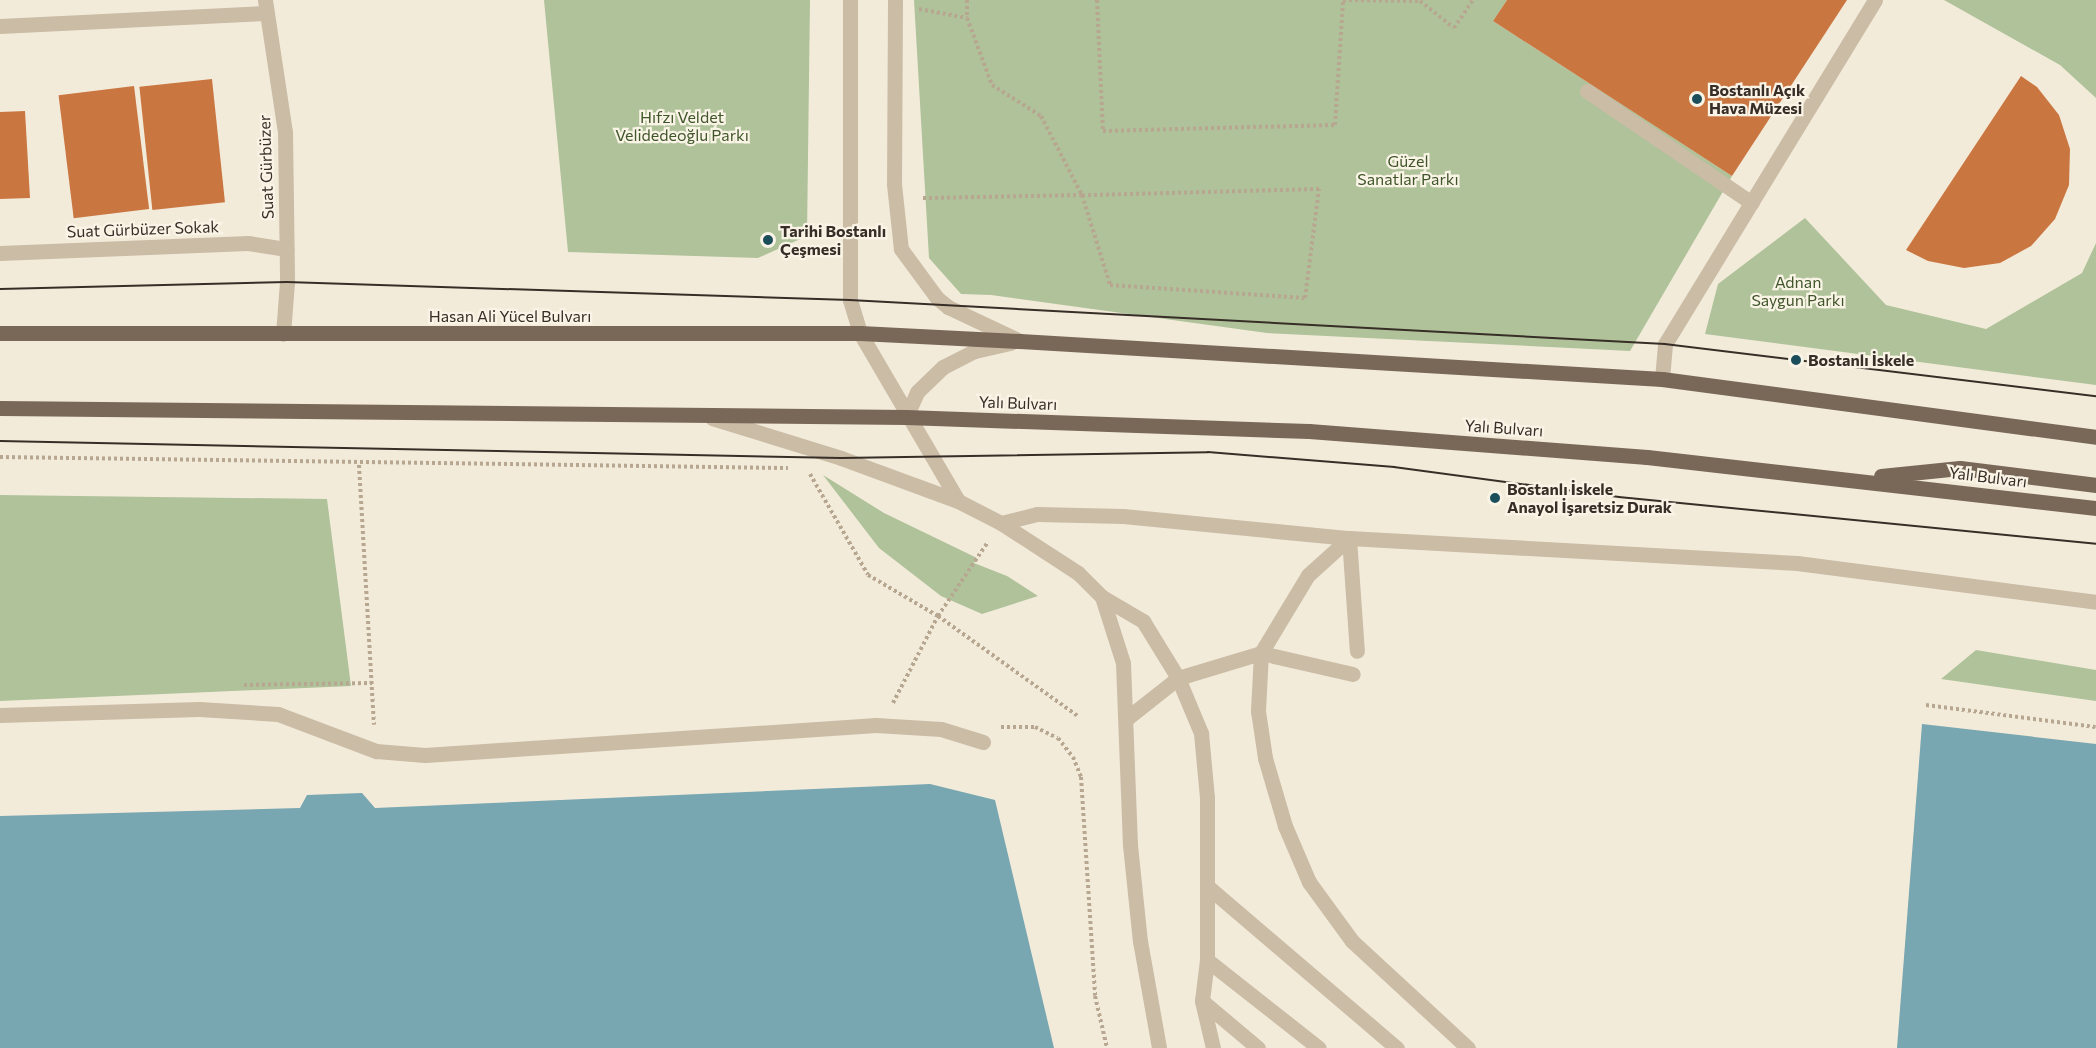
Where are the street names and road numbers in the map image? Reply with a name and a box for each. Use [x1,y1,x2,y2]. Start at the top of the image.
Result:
street label: Suat Gürbüzer [255,114,277,220]
street label: Suat Gürbüzer Sokak [67,217,219,241]
street label: Hasan Ali Yücel Bulvarı [429,306,591,326]
street label: Yalı Bulvarı [978,392,1058,414]
street label: Yalı Bulvarı [1464,416,1544,440]
street label: Yalı Bulvarı [1948,463,2028,491]

